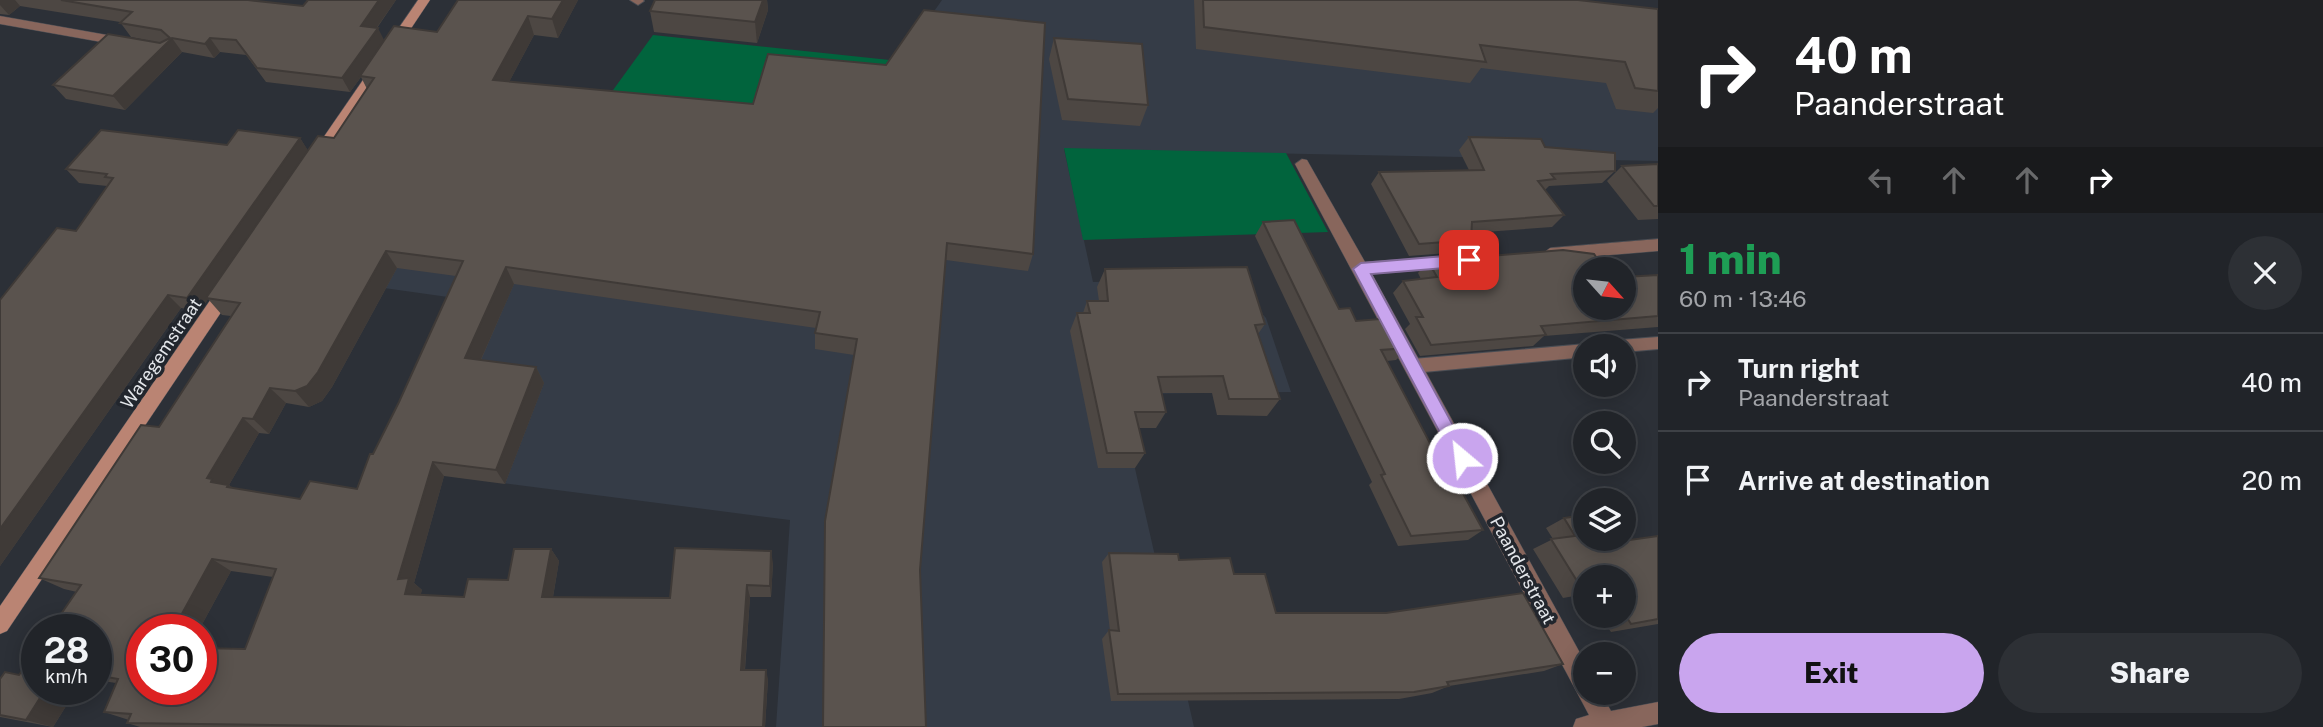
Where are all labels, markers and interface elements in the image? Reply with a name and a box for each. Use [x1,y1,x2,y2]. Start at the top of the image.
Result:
text: 40 m [1794,26,1913,84]
icon: right [1679,28,1770,119]
text: Paanderstraat [1794,85,2005,122]
icon: left [1862,161,1900,199]
icon: ahead [1935,161,1973,199]
icon: ahead [2008,161,2046,199]
icon: right [2081,161,2119,199]
pin [1439,230,1499,290]
text: 1 min [1679,234,1782,283]
button: close [2228,236,2302,310]
icon: arrive [1450,241,1488,279]
north arrow [1573,257,1636,320]
map controls [1573,257,1636,705]
text: 60 m · 13:46 [1679,285,1807,312]
street label: Waregemstraat [116,294,206,412]
button: sound [1573,334,1636,397]
text: Turn right [1738,353,1860,384]
icon: right [1679,363,1717,401]
text: 40 m [2241,367,2302,398]
text: Paanderstraat [1738,384,1890,411]
button: search [1573,411,1636,474]
position arrow [1425,421,1499,495]
icon: arrive [1679,461,1717,499]
text: Arrive at destination [1738,465,1990,496]
text: 20 m [2242,465,2302,496]
button: layers [1573,488,1636,551]
street label: Paanderstraat [1486,513,1560,627]
button: + [1573,565,1636,628]
speed limit sign: 30 [126,614,217,705]
text: 28 [44,630,89,671]
button: Exit [1679,633,1984,713]
button: Share [1998,633,2302,713]
button: − [1573,642,1636,705]
text: km/h [45,666,88,687]

